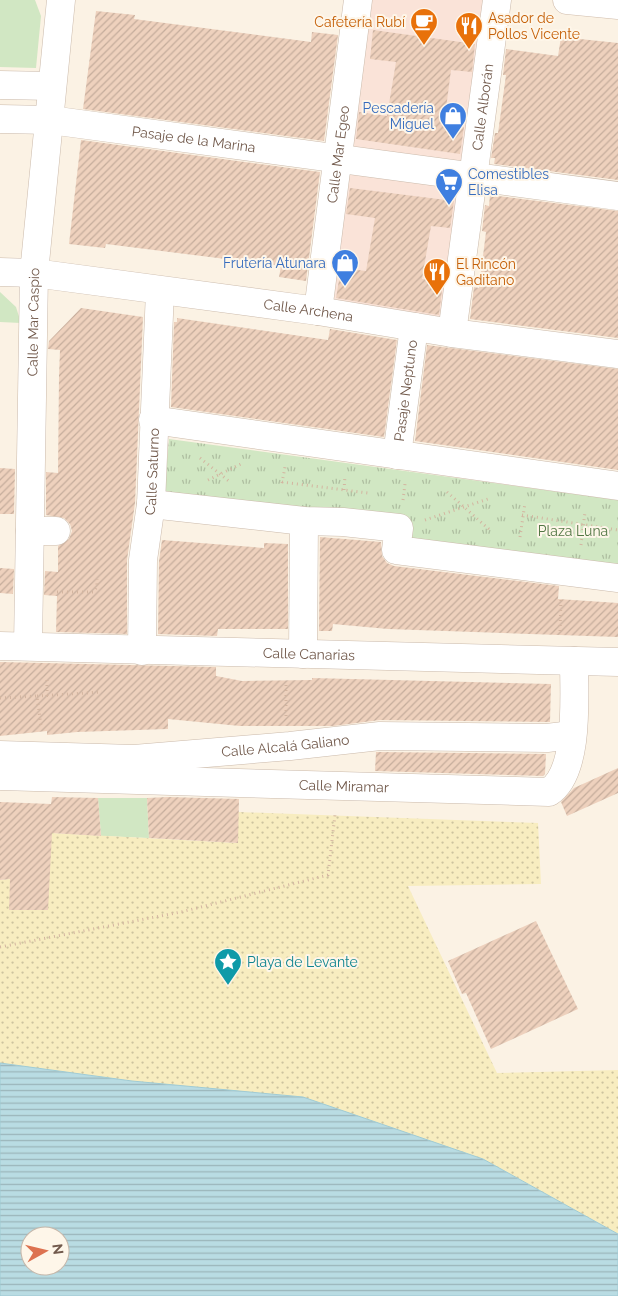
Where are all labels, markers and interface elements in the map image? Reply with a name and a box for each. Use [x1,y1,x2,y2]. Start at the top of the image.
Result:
cafe icon: Cafetería Rubí [409,7,439,46]
place label: Asador de Pollos Vicente [488,10,580,42]
restaurant icon: Asador de Pollos Vicente [454,11,484,50]
place label: Cafetería Rubí [314,14,406,30]
street label: Calle Alborán [469,63,496,151]
place label: Pescadería Miguel [363,100,434,132]
shop icon: Pescadería Miguel [438,101,468,140]
street label: Calle Mar Egeo [324,105,352,204]
street label: Pasaje de la Marina [131,123,257,155]
place label: Comestibles Elisa [468,166,549,198]
supermarket icon: Comestibles Elisa [434,167,464,206]
shop icon: Frutería Atunara [330,248,360,287]
place label: Frutería Atunara [223,255,326,271]
place label: El Rincón Gaditano [456,256,516,288]
restaurant icon: El Rincón Gaditano [422,257,452,296]
street label: Calle Mar Caspio [24,267,42,377]
street label: Calle Archena [263,296,354,325]
street label: Pasaje Neptuno [391,339,420,442]
street label: Calle Saturno [141,428,162,516]
park label: Plaza Luna [538,523,608,539]
street label: Calle Canarias [263,645,355,663]
street label: Calle Alcalá Galiano [221,731,350,760]
street label: Calle Miramar [299,777,389,795]
place icon: Playa de Levante [213,947,243,986]
place label: Playa de Levante [247,954,358,970]
north arrow [20,1226,70,1276]
text: N [49,1243,67,1256]

